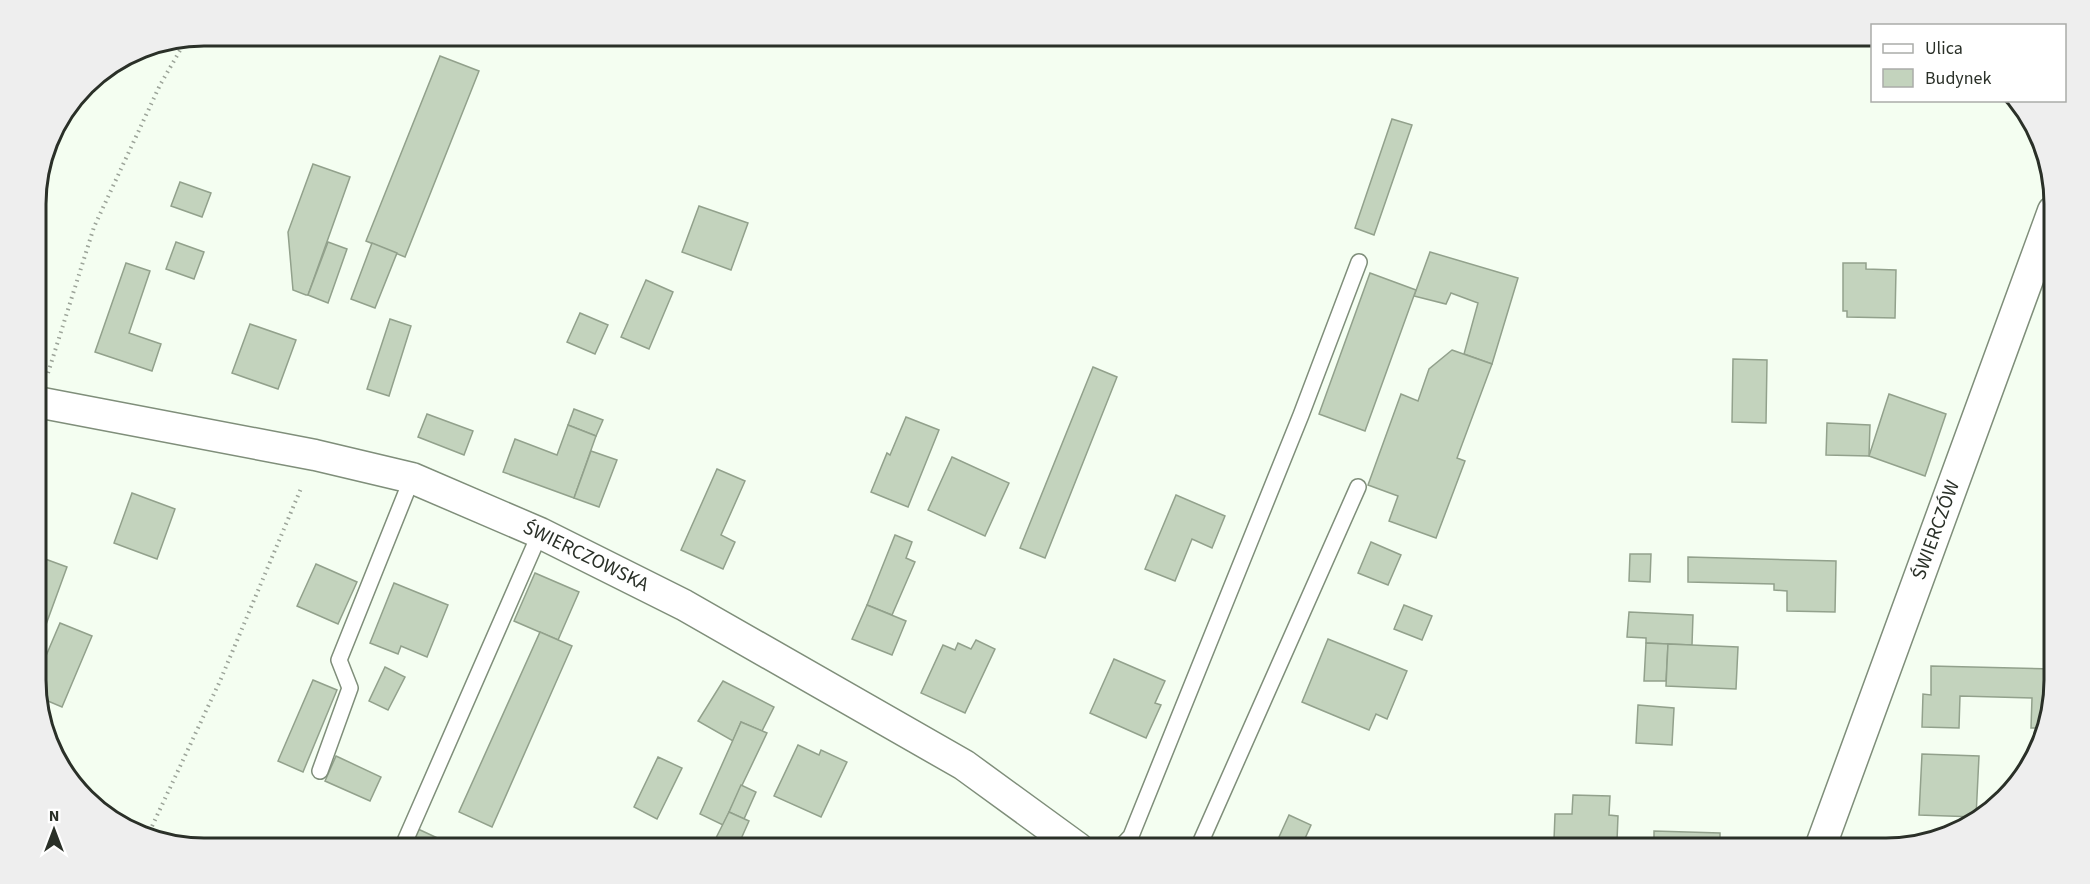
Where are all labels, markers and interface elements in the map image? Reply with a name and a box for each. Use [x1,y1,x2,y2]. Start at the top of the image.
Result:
legend [1871,24,2066,102]
text: Ulica [1925,36,1963,61]
text: Budynek [1925,66,1992,91]
street label: ŚWIERCZÓW [1905,476,1967,584]
street label: ŚWIERCZOWSKA [518,513,654,599]
north arrow [24,800,84,860]
text: N [49,805,59,827]

